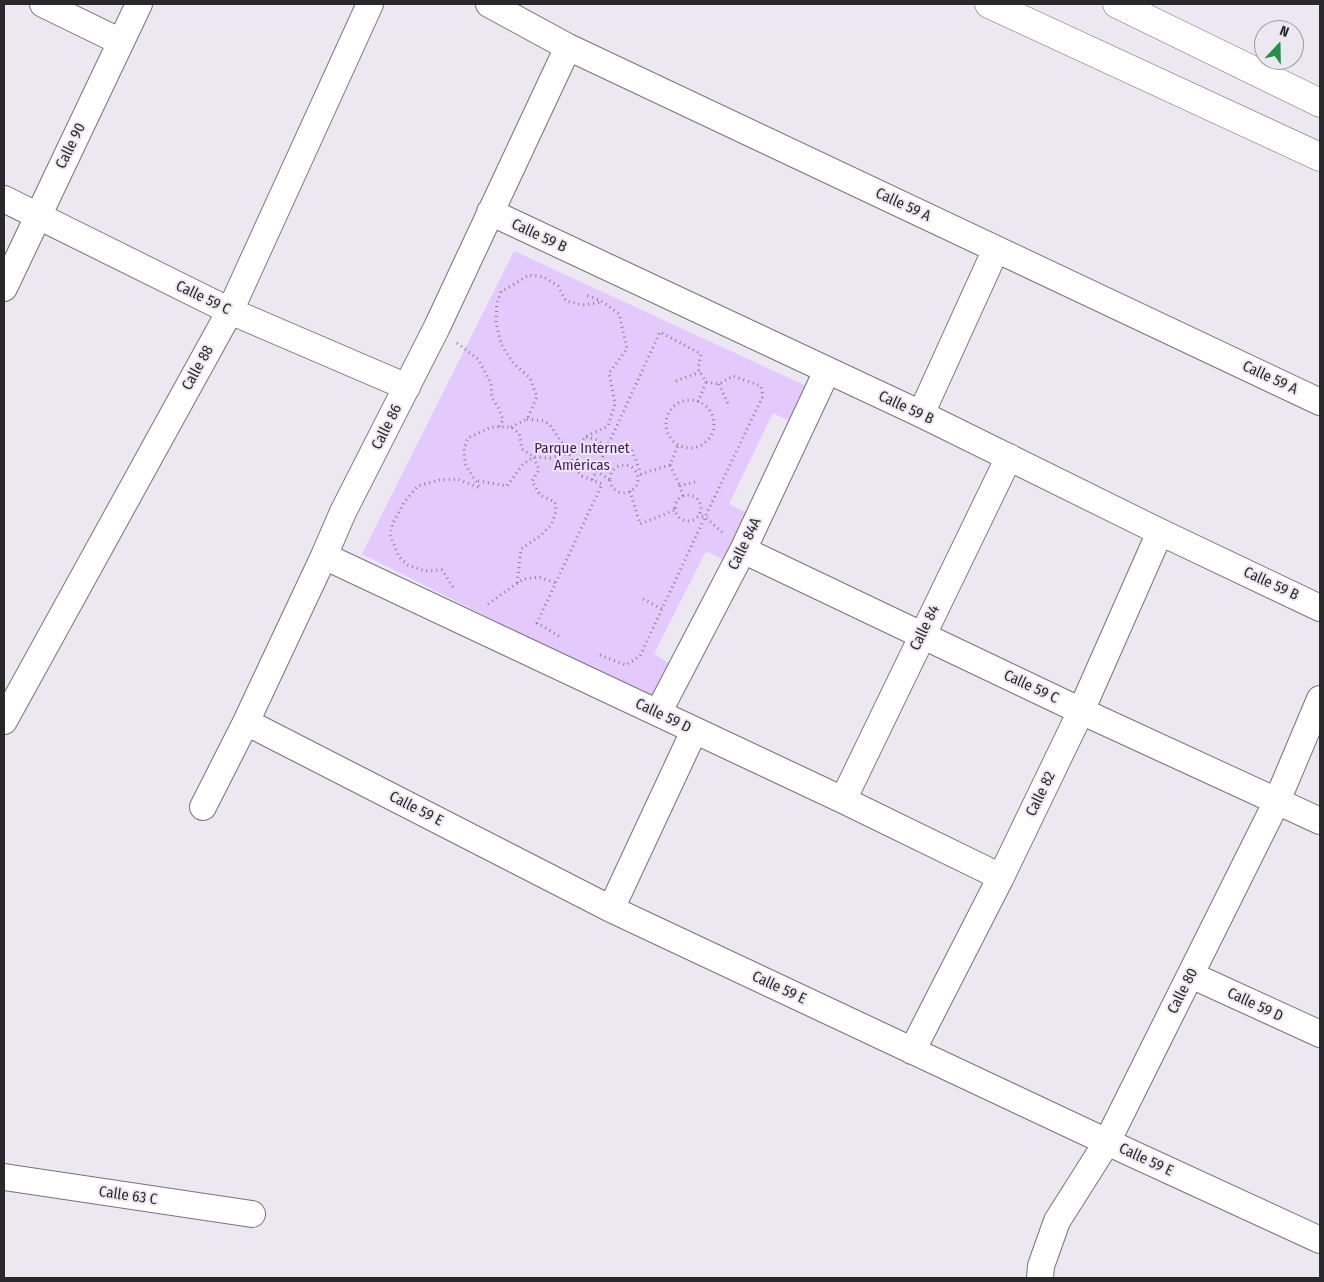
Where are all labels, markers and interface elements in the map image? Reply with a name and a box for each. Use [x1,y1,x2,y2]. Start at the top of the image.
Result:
north arrow [1254,20,1304,70]
text: N [1277,22,1291,41]
street label: Calle 90 [52,120,90,172]
street label: Calle 59 A [873,184,933,226]
street label: Calle 59 B [508,215,570,257]
street label: Calle 59 C [173,277,233,319]
street label: Calle 88 [178,342,218,394]
street label: Calle 59 A [1240,357,1300,399]
street label: Calle 59 B [875,387,937,429]
street label: Calle 86 [368,401,406,453]
park label: Parque Internet Américas [534,440,630,475]
street label: Calle 84A [725,515,765,573]
street label: Calle 59 B [1240,563,1302,605]
street label: Calle 84 [906,602,944,654]
street label: Calle 59 C [1001,666,1061,708]
street label: Calle 59 D [632,695,694,737]
street label: Calle 82 [1023,769,1059,819]
street label: Calle 59 E [386,788,446,830]
street label: Calle 80 [1164,965,1202,1017]
street label: Calle 59 E [749,968,809,1008]
street label: Calle 59 D [1224,984,1286,1026]
street label: Calle 59 E [1116,1140,1176,1180]
street label: Calle 63 C [98,1183,158,1209]

